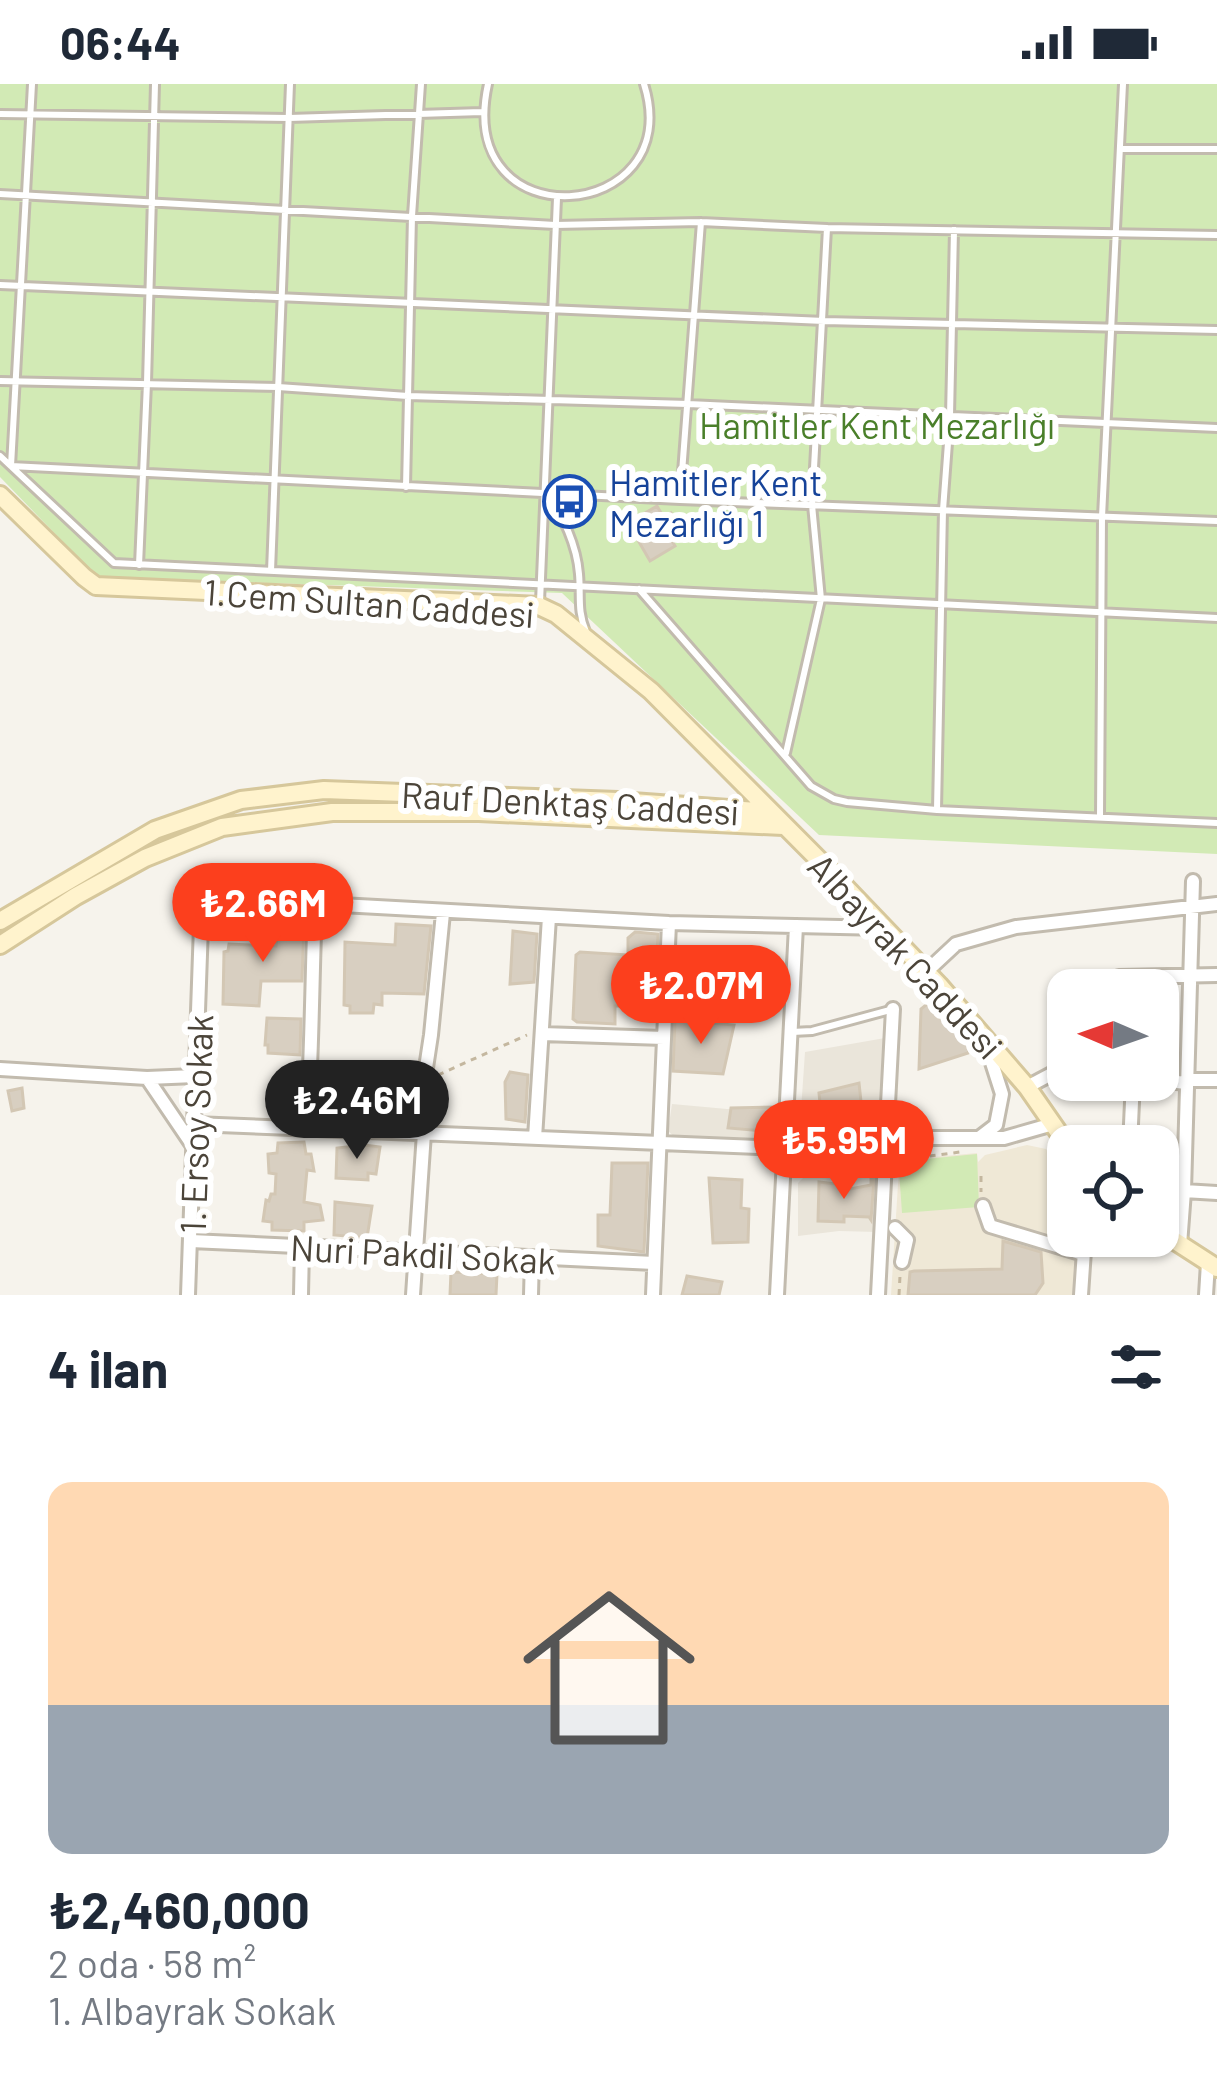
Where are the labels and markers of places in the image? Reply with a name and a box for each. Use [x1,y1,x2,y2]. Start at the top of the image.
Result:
place label: Hamitler Kent Mezarlığı 1 [609,460,822,544]
bus stop icon: Hamitler Kent Mezarlığı 1 [542,474,598,530]
pin: ₺2.66M [165,863,361,965]
pin: ₺2.07M [603,945,799,1047]
pin: ₺2.46M [259,1060,455,1162]
pin: ₺5.95M [746,1100,942,1202]

